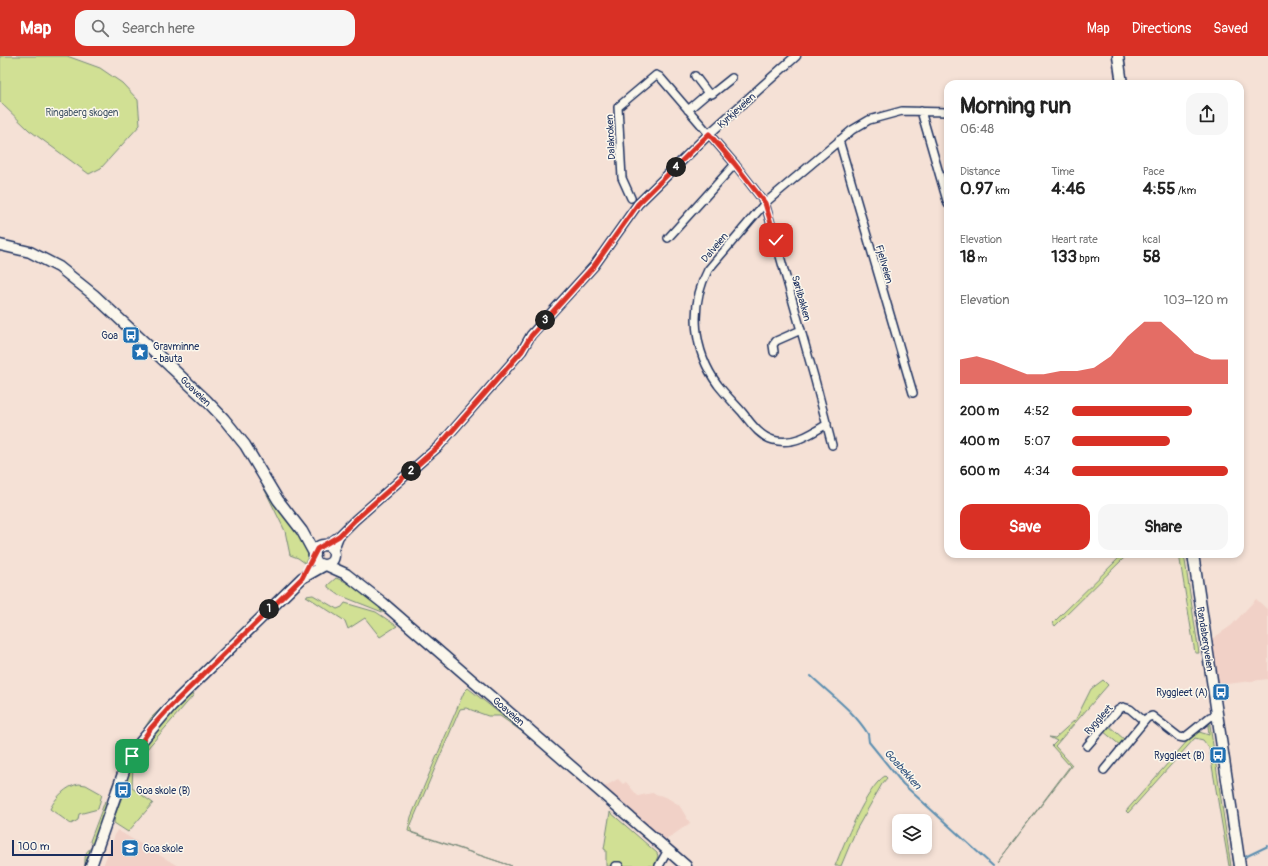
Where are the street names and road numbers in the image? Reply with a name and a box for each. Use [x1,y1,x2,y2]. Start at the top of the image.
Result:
street label: Kyrkjeveien [715,90,758,131]
street label: Dalakroken [604,114,618,160]
street label: Dalveien [699,230,731,265]
street label: Fjellveien [873,244,895,285]
street label: Sørlibakken [789,274,813,323]
street label: Goaveien [177,374,213,410]
street label: Randabergveien [1194,606,1216,673]
street label: Goaveien [490,695,527,729]
street label: Ryggleet [1082,701,1116,737]

